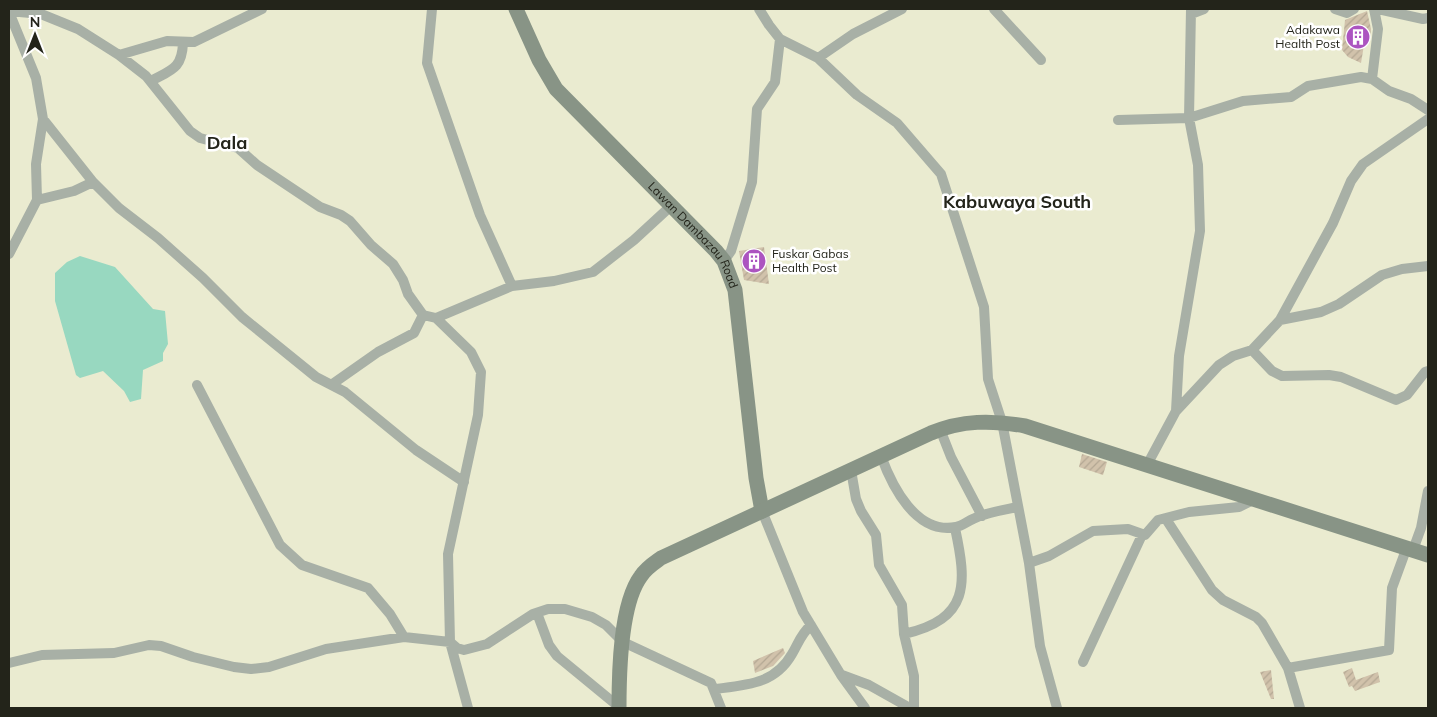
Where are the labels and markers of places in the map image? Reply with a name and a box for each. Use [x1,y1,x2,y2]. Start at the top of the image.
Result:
place label: Adakawa Health Post [1275,22,1340,51]
building icon: Adakawa Health Post [1345,24,1371,50]
place label: Fuskar Gabas Health Post [772,246,849,275]
building icon: Fuskar Gabas Health Post [741,248,767,274]

